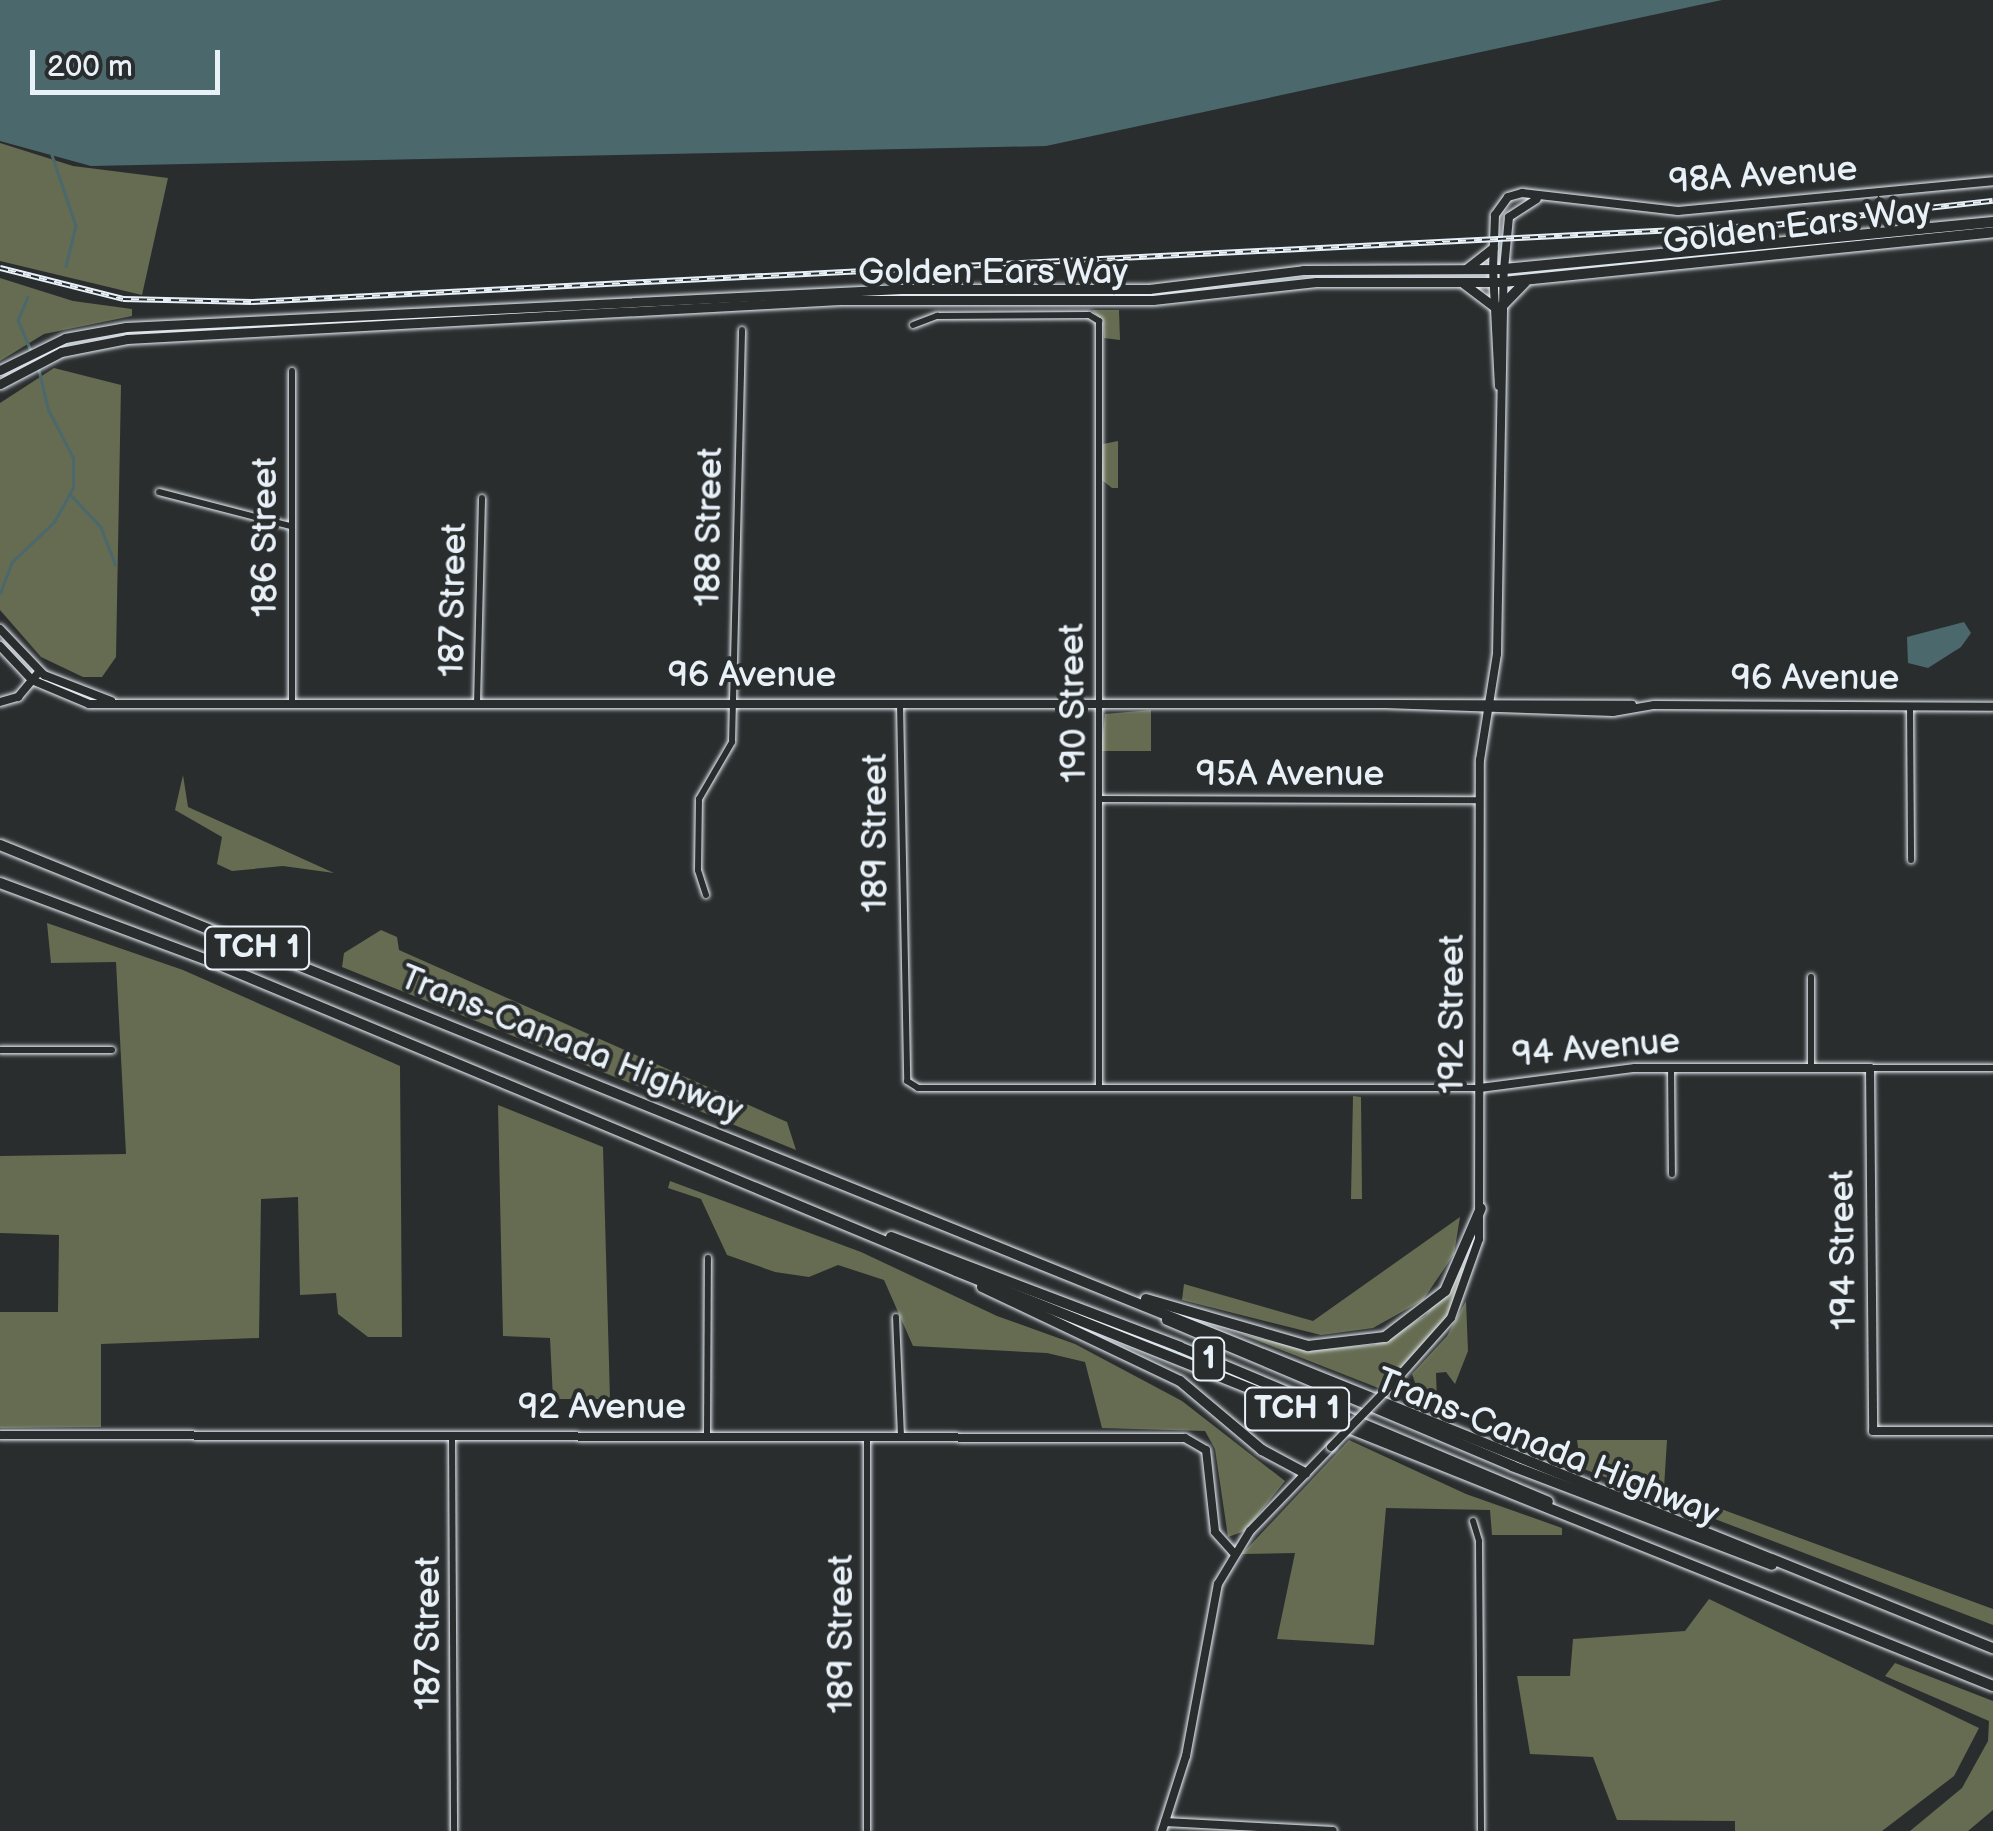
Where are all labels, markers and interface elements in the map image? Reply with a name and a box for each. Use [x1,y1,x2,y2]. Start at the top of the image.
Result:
scale bar [35,30,225,92]
text: 200 m [47,49,133,85]
street label: 98A Avenue [1667,148,1859,204]
street label: Golden Ears Way [1660,190,1934,264]
street label: Golden Ears Way [857,252,1129,294]
street label: 188 Street [688,447,732,607]
street label: 186 Street [245,457,287,617]
street label: 187 Street [432,521,476,679]
street label: 190 Street [1052,623,1096,783]
street label: 96 Avenue [668,655,836,697]
street label: 96 Avenue [1731,658,1899,700]
street label: 189 Street [855,753,897,913]
street label: 95A Avenue [1196,754,1384,796]
road number: TCH 1 [202,921,312,975]
street label: 192 Street [1432,934,1474,1094]
street label: Trans-Canada Highway [393,957,749,1133]
street label: 94 Avenue [1510,1021,1682,1077]
street label: 194 Street [1822,1169,1866,1331]
road number: 1 [1192,1332,1226,1386]
street label: Trans-Canada Highway [1369,1360,1725,1536]
road number: TCH 1 [1242,1382,1352,1436]
street label: 92 Avenue [518,1387,686,1429]
street label: 189 Street [821,1554,863,1714]
street label: 187 Street [408,1555,450,1711]

